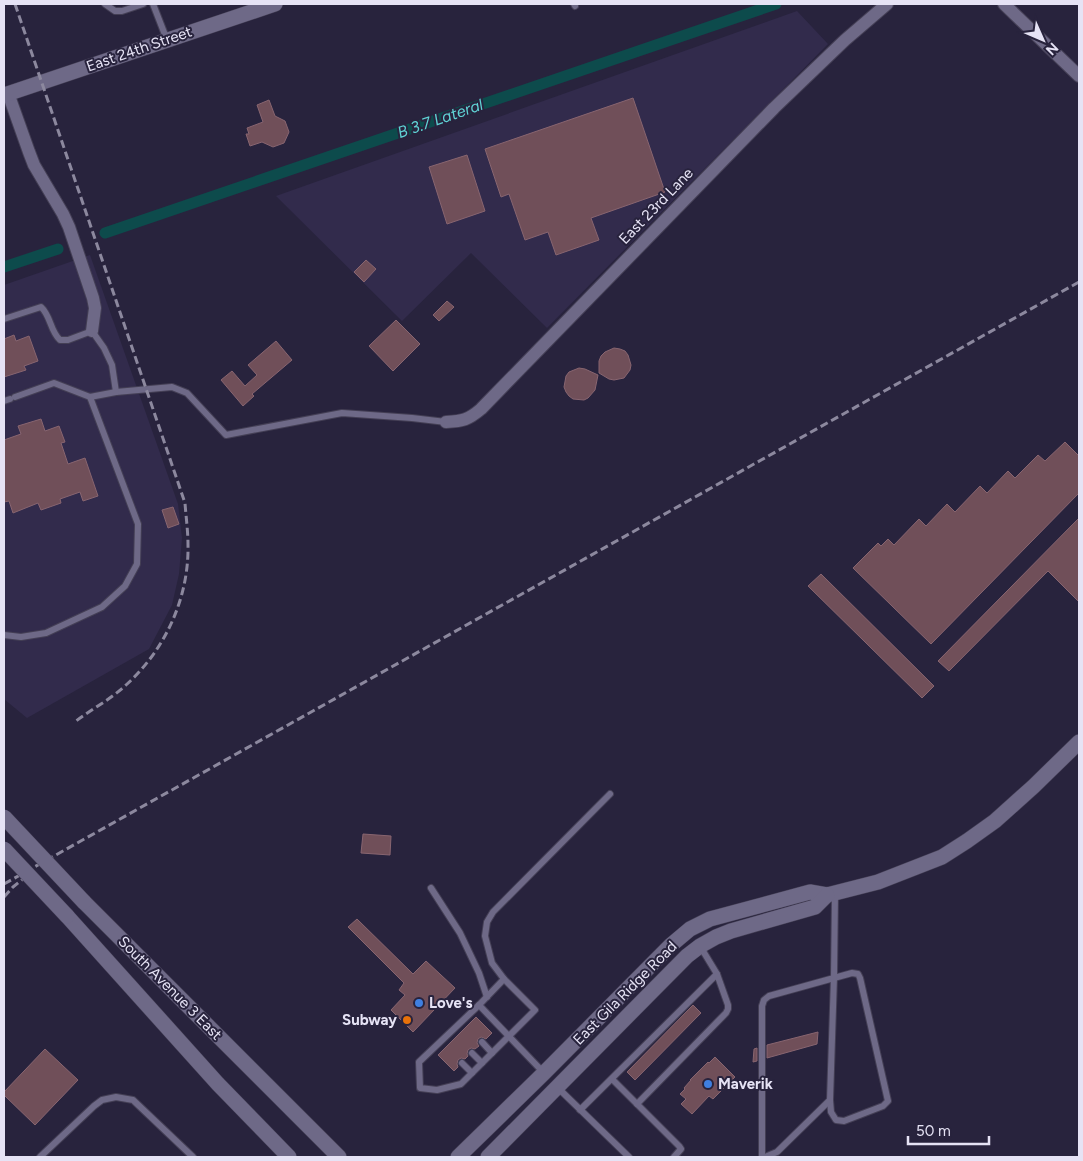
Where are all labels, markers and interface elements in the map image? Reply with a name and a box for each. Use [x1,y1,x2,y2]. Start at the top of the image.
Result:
north arrow [1018,15,1068,65]
street label: East 24th Street [84,22,194,75]
text: N [1042,39,1062,59]
water label: B 3.7 Lateral [395,95,486,142]
street label: East 23rd Lane [615,164,697,248]
street label: South Avenue 3 East [114,932,226,1044]
street label: East Gila Ridge Road [569,937,681,1049]
place label: Love's [429,994,473,1012]
marker: Love's [413,997,425,1009]
place label: Subway [342,1011,397,1029]
marker: Subway [401,1014,413,1026]
place label: Maverik [718,1075,773,1093]
marker: Maverik [702,1078,714,1090]
scale bar [908,1114,989,1146]
text: 50 m [916,1122,951,1140]

